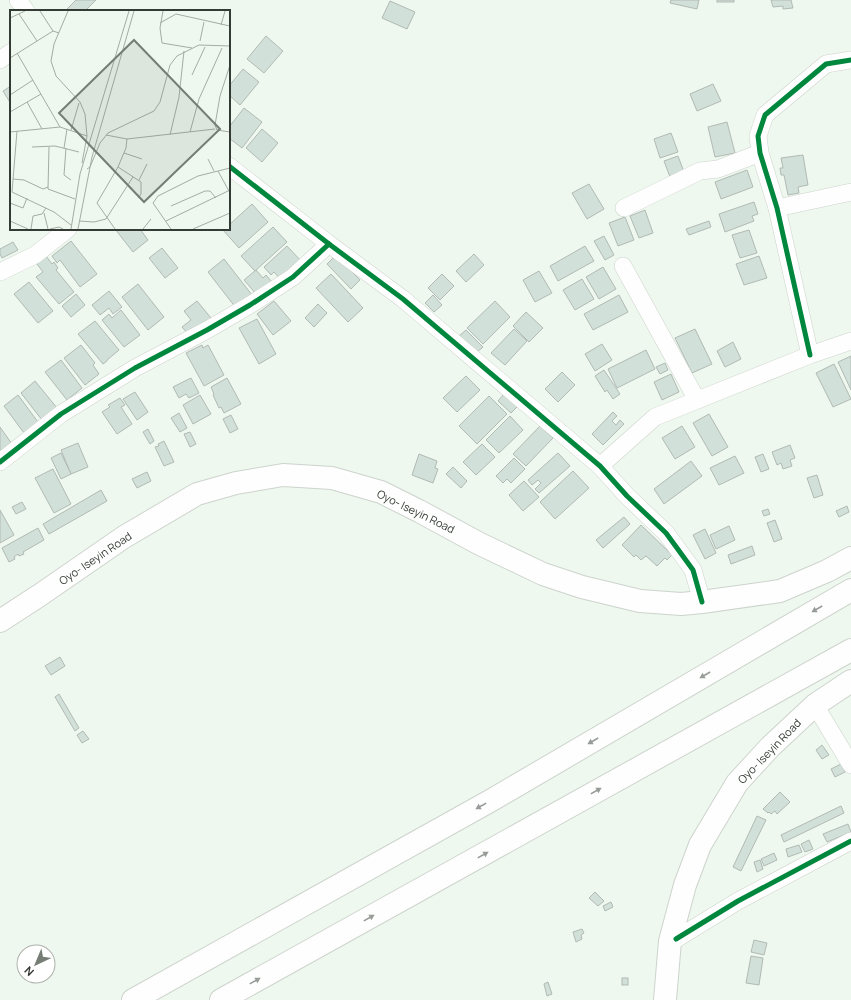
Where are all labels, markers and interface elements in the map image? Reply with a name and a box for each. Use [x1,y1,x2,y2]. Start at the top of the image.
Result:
inset map [10,10,230,230]
street label: Oyo- Iseyin Road [375,486,457,536]
street label: Oyo- Iseyin Road [56,528,134,588]
one-way arrow [811,606,823,613]
one-way arrow [699,671,711,678]
street label: Oyo- Iseyin Road [734,715,804,787]
one-way arrow [587,737,599,744]
one-way arrow [590,788,602,795]
one-way arrow [475,803,487,810]
one-way arrow [477,851,488,858]
one-way arrow [363,914,375,921]
north arrow [16,944,56,984]
text: N [21,963,37,980]
one-way arrow [250,978,261,984]

